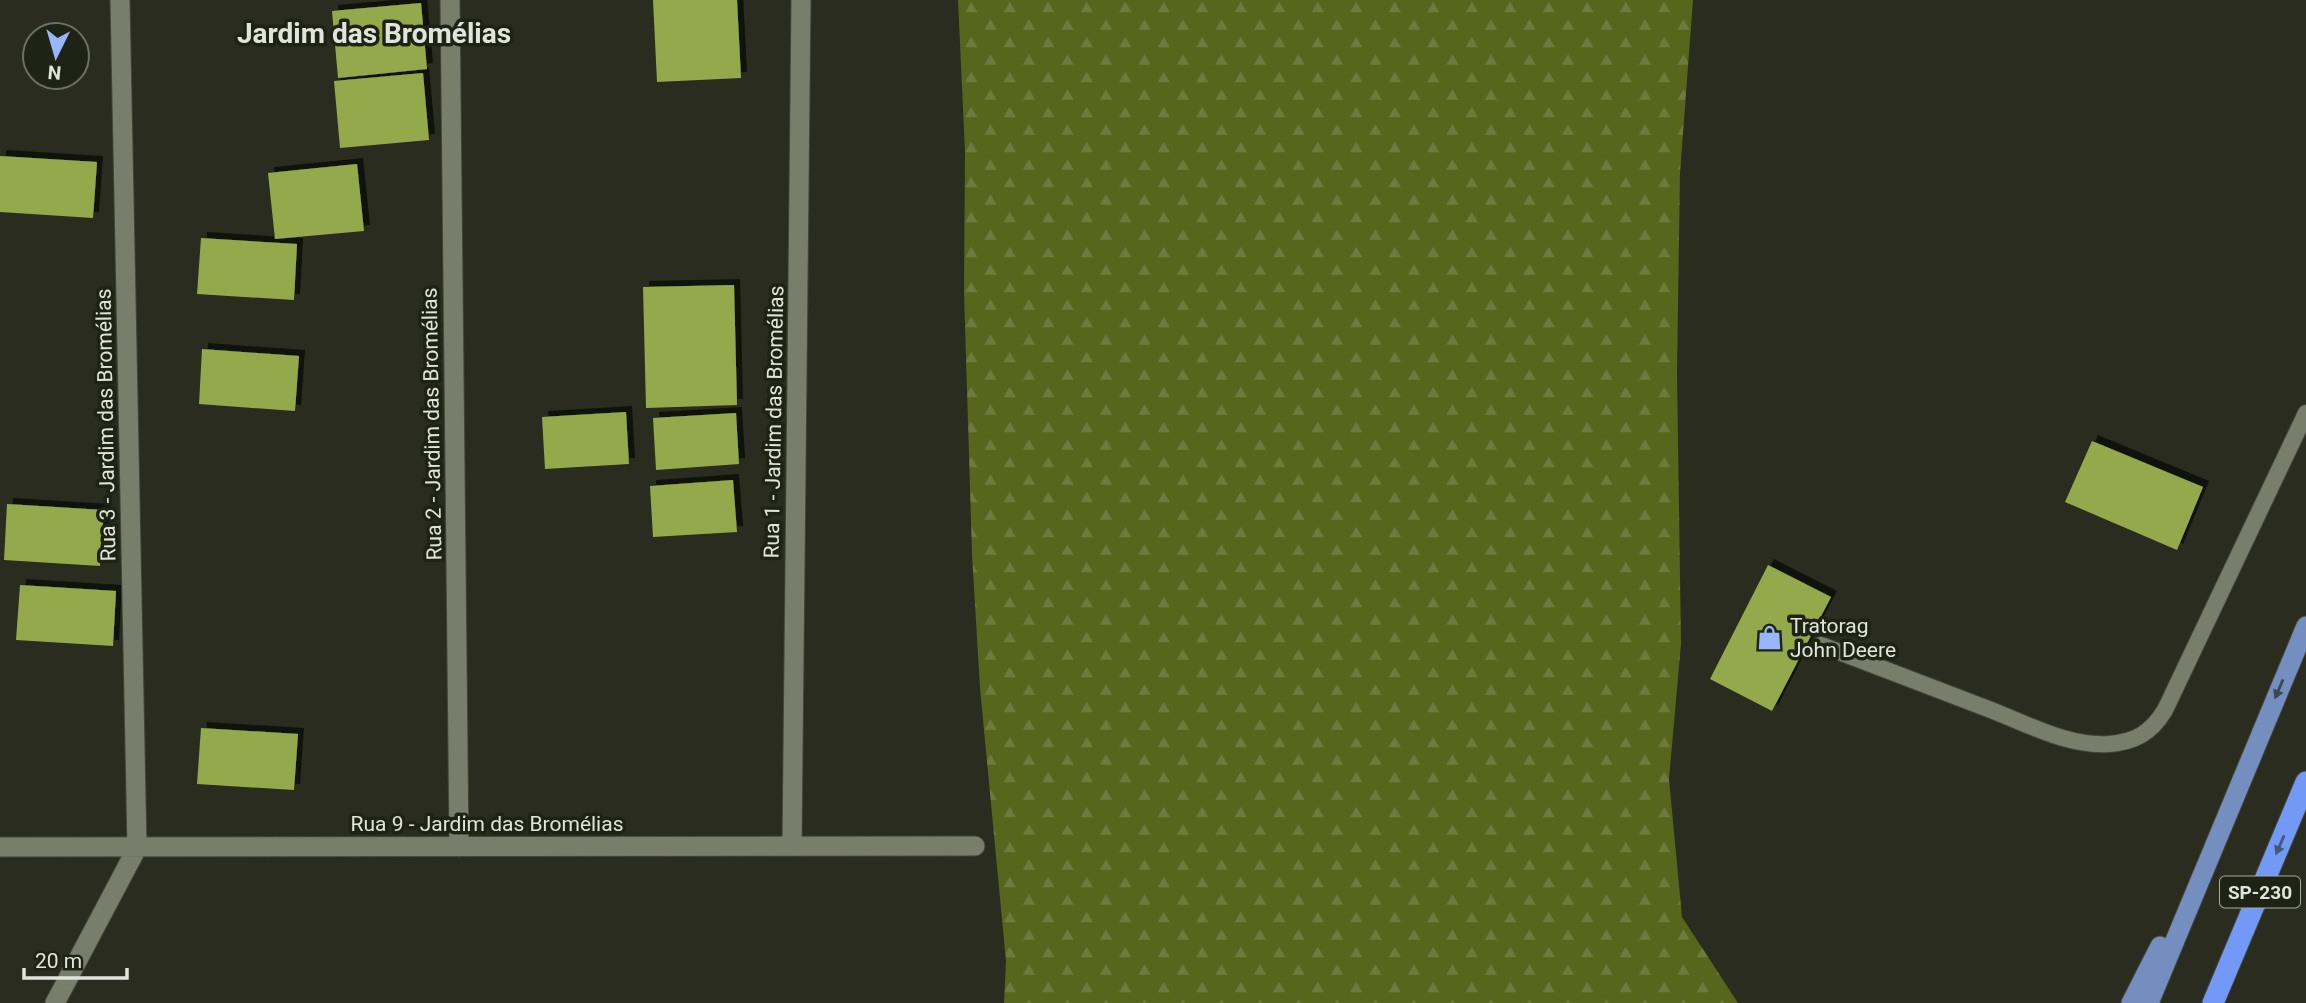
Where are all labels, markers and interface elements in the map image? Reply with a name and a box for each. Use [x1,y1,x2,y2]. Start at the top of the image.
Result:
district label: Jardim das Bromélias [237,17,511,50]
north arrow [21,21,91,91]
text: N [47,60,62,84]
street label: Rua 1 - Jardim das Bromélias [760,285,788,559]
street label: Rua 2 - Jardim das Bromélias [418,287,446,561]
street label: Rua 3 - Jardim das Bromélias [92,288,120,562]
place label: Tratorag John Deere [1790,614,1896,662]
shop icon: Tratorag John Deere [1756,624,1784,652]
one-way arrow [2274,679,2285,700]
street label: Rua 9 - Jardim das Bromélias [351,812,624,836]
one-way arrow [2274,834,2285,855]
road number: SP-230 [2220,876,2300,908]
scale bar [24,936,128,980]
text: 20 m [35,949,82,973]

